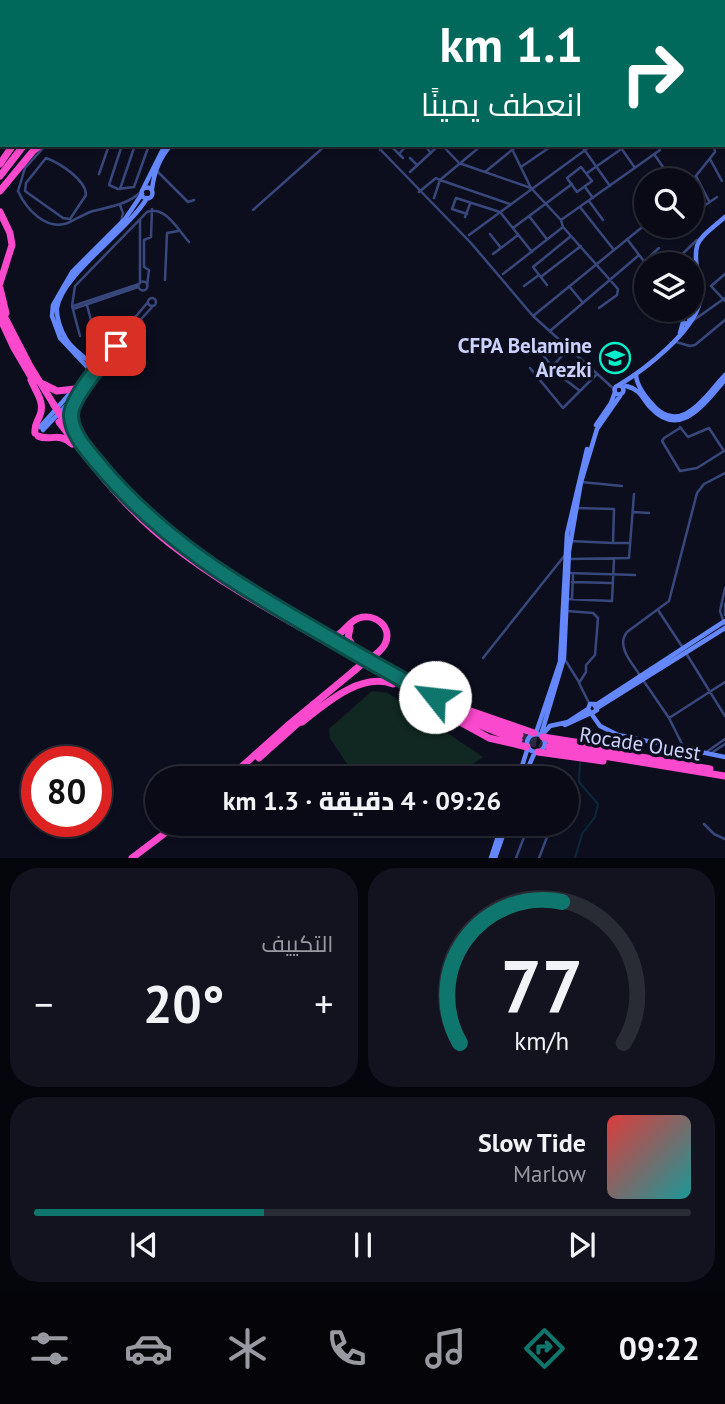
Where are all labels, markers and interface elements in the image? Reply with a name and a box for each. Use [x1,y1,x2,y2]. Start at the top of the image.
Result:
text: 1.1 km [439,12,583,76]
icon: right [607,28,698,119]
text: انعطف يمينًا [421,83,583,125]
map controls [634,168,704,322]
button: search [634,168,704,238]
button: layers [634,252,704,322]
pin [86,316,146,376]
icon: arrive [97,327,135,365]
place label: CFPA Belamine Arezki [458,332,592,383]
school or university icon: CFPA Belamine Arezki [598,341,632,375]
position arrow [398,660,472,734]
street label: Rocade Ouest [577,721,703,766]
speed limit sign: 80 [21,746,112,837]
text: 09:26 · 4 دقيقة · 1.3 km [223,784,501,817]
text: التكييف [261,929,334,958]
text: 77 [500,940,583,1034]
text: 20° [143,970,225,1037]
text: − [34,979,53,1028]
text: + [314,979,333,1028]
text: km/h [514,1025,569,1057]
text: Slow Tide [478,1126,586,1159]
text: Marlow [513,1159,586,1188]
icon: previous [125,1226,163,1264]
icon: pause [344,1226,382,1264]
icon: next [563,1226,601,1264]
icon: filters [25,1324,74,1373]
icon: car [124,1324,173,1373]
icon: climate [223,1324,272,1373]
icon: phone [322,1324,371,1373]
icon: music [421,1324,470,1373]
icon: directions [520,1324,569,1373]
text: 09:22 [619,1327,700,1369]

